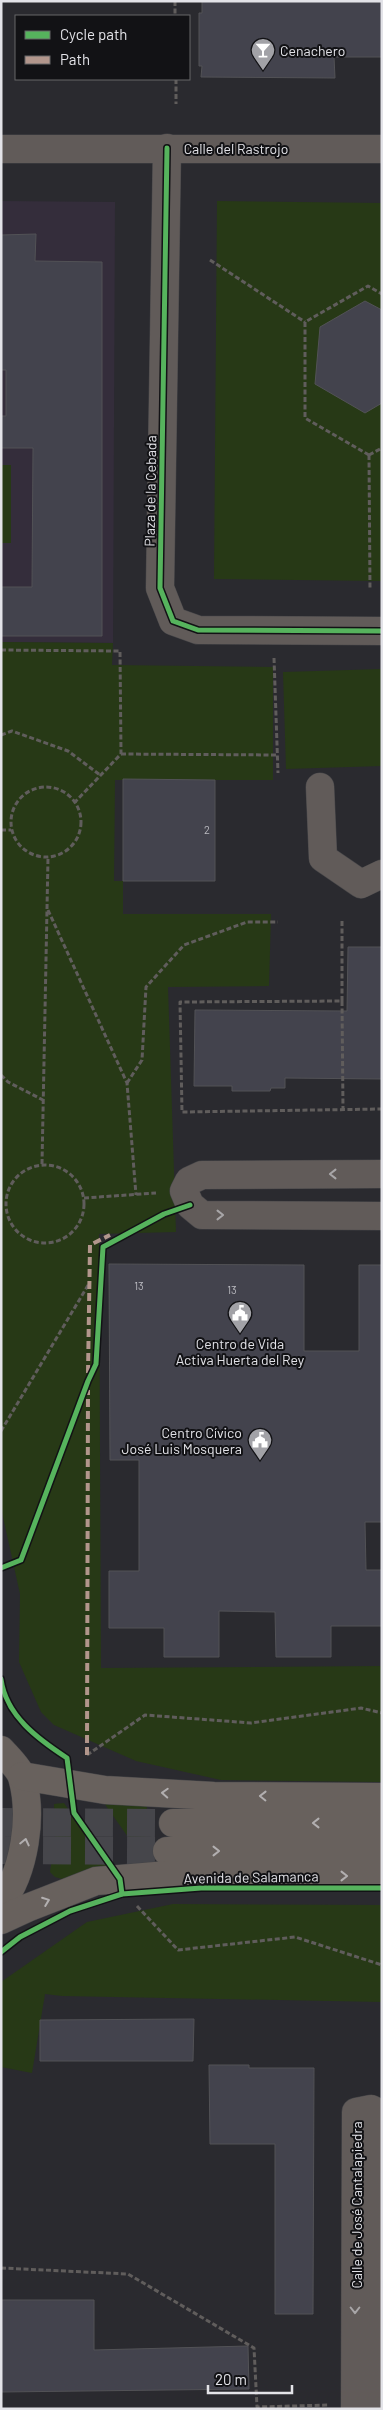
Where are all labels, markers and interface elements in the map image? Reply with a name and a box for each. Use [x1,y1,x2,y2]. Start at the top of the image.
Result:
legend [15,15,190,80]
text: Cycle path [60,25,127,43]
bar icon: Cenachero [250,37,276,71]
place label: Cenachero [280,42,346,59]
text: Path [60,50,90,68]
street label: Calle del Rastrojo [184,140,288,157]
street label: Plaza de la Cebada [141,435,159,547]
house number: 2 [204,823,210,836]
one-way arrow [329,1169,336,1179]
one-way arrow [217,1210,225,1220]
house number: 13 [134,1279,144,1292]
house number: 13 [227,1283,237,1296]
public building icon: Centro de Vida Activa Huerta del Rey [227,1300,253,1334]
place label: Centro de Vida Activa Huerta del Rey [176,1335,305,1368]
place label: Centro Cívico José Luis Mosquera [121,1424,242,1457]
public building icon: Centro Cívico José Luis Mosquera [247,1427,273,1461]
one-way arrow [161,1788,169,1799]
one-way arrow [259,1791,266,1801]
one-way arrow [311,1818,319,1828]
one-way arrow [19,1837,30,1846]
one-way arrow [212,1846,220,1856]
street label: Avenida de Salamanca [183,1867,319,1887]
one-way arrow [341,1870,349,1881]
one-way arrow [41,1897,50,1907]
street label: Calle de José Cantalapiedra [348,2121,365,2289]
one-way arrow [350,2306,360,2314]
scale bar [208,2362,292,2394]
text: 20 m [215,2370,247,2388]

